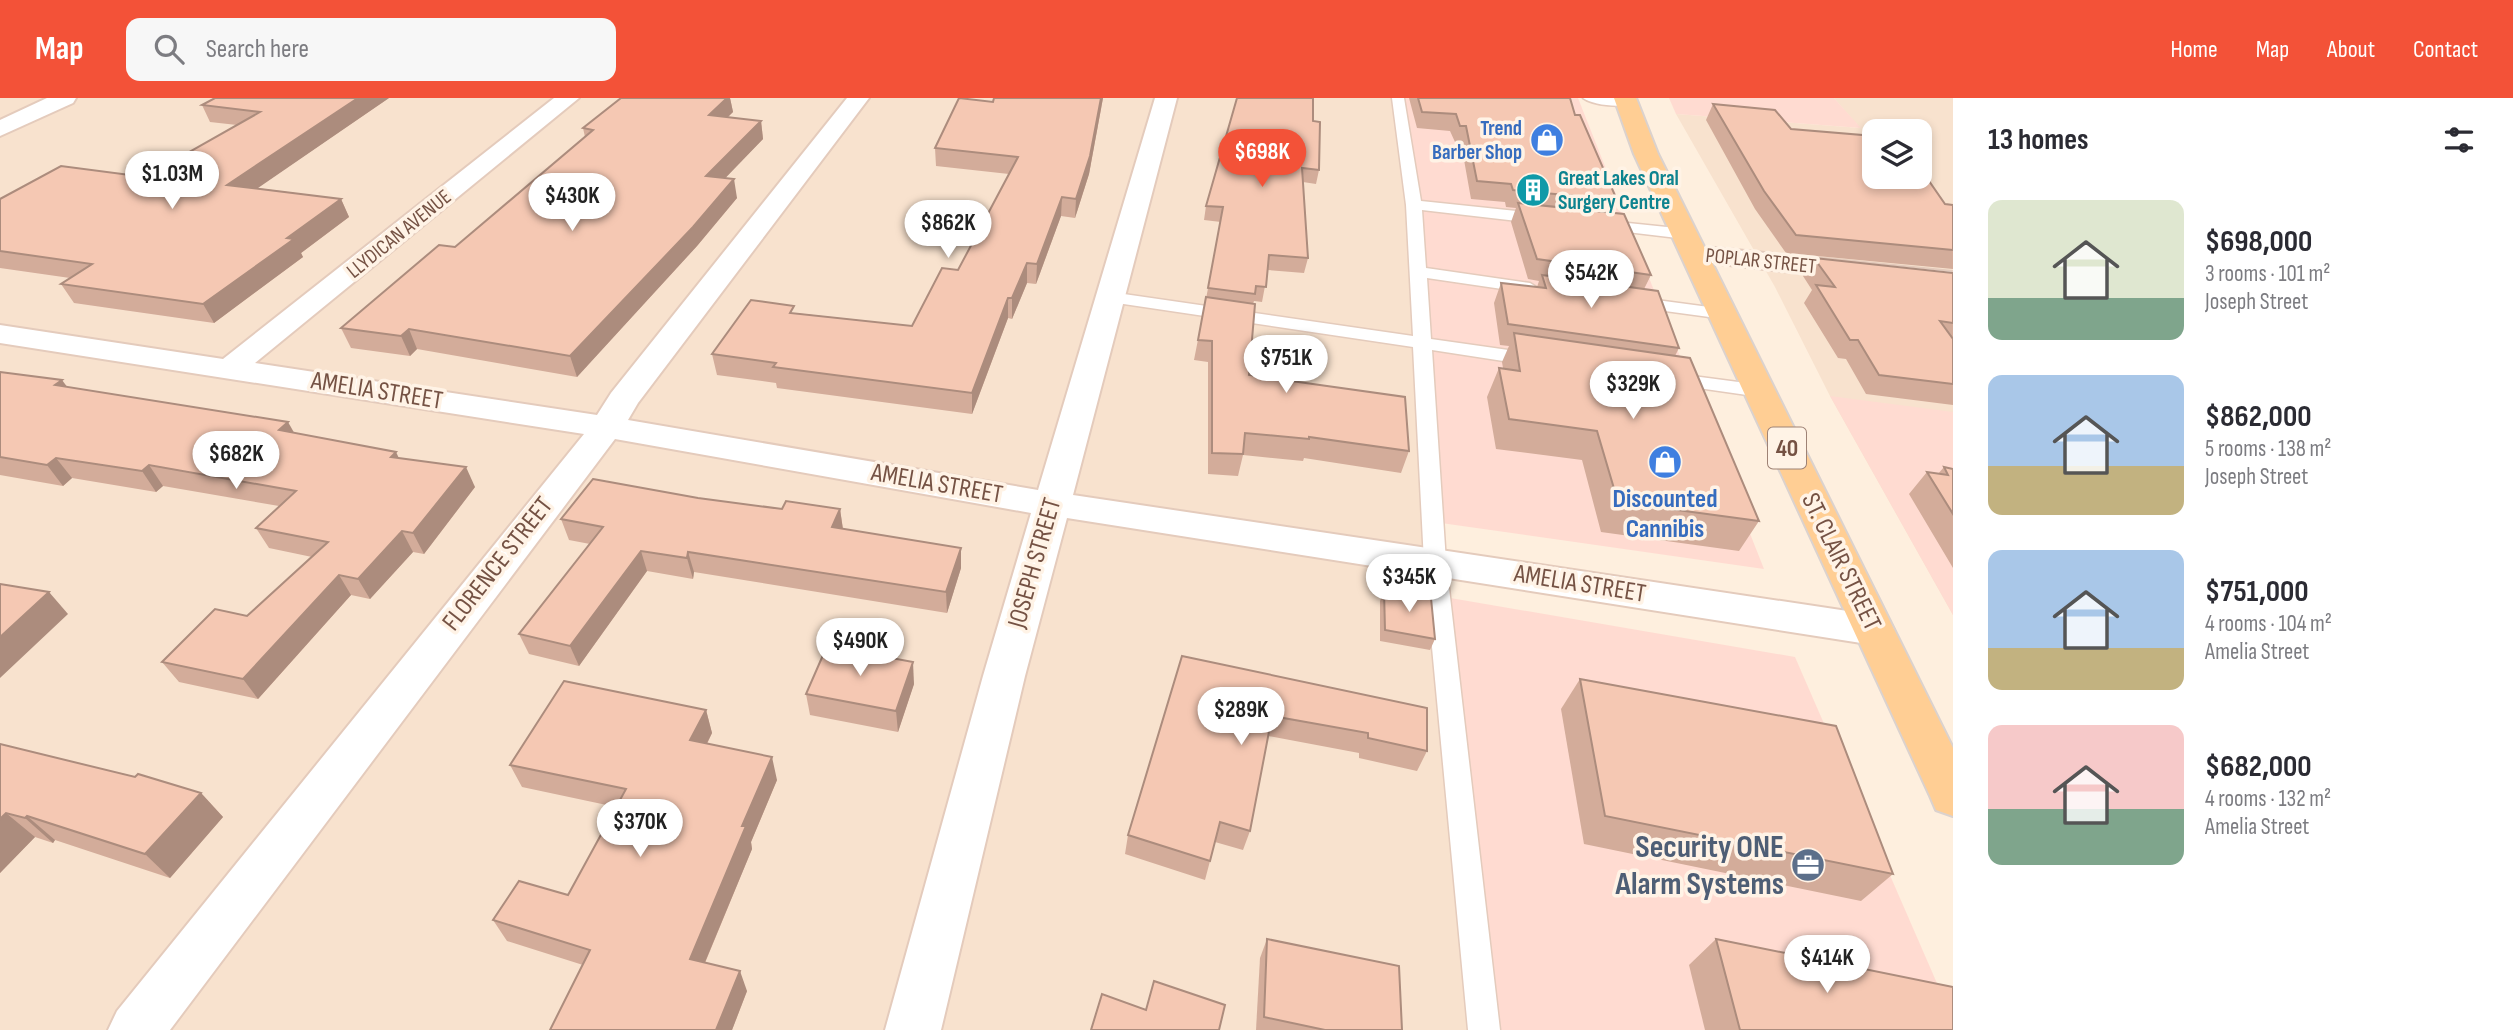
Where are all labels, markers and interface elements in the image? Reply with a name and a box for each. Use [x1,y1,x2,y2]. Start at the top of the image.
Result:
search box [126,18,616,81]
text: Map [35,29,84,69]
icon: search [150,30,188,68]
text: Search here [206,34,309,65]
text: Home [2170,35,2218,64]
text: Map [2256,35,2289,64]
text: About [2327,35,2375,64]
text: Contact [2413,35,2478,64]
place label: Trend Barber Shop [1432,116,1522,165]
map controls [1862,119,1932,189]
button: layers [1862,119,1932,189]
shop icon: Trend Barber Shop [1528,121,1566,159]
icon: filters [2440,121,2478,159]
text: 13 homes [1988,122,2089,158]
pin: $698K [1213,130,1311,189]
text: $698K [1234,138,1290,166]
pin: $1.03M [115,152,229,211]
text: $1.03M [141,160,203,188]
place label: Great Lakes Oral Surgery Centre [1558,166,1679,215]
building icon: Great Lakes Oral Surgery Centre [1514,171,1552,209]
pin: $430K [523,174,621,233]
text: $430K [544,182,600,210]
street label: LLYDICAN AVENUE [342,184,456,284]
pin: $862K [899,200,997,260]
text: $862K [921,209,975,237]
text: $698,000 [2205,224,2312,260]
icon: home [2044,228,2128,312]
street label: POPLAR STREET [1704,243,1818,279]
pin: $542K [1542,250,1640,310]
text: $542K [1564,259,1618,287]
text: 3 rooms · 101 m² [2205,260,2330,288]
text: Joseph Street [2205,288,2308,316]
pin: $751K [1237,336,1335,395]
text: $751K [1260,344,1312,372]
pin: $329K [1584,362,1682,421]
street label: AMELIA STREET [308,365,445,417]
text: $329K [1606,370,1660,398]
text: $862,000 [2205,399,2311,435]
icon: home [2044,403,2128,487]
road number: 40 [1768,428,1806,468]
pin: $682K [187,432,285,491]
text: 5 rooms · 138 m² [2205,435,2331,463]
text: $682K [208,440,264,468]
shop icon: Discounted Cannibis [1646,443,1684,481]
street label: AMELIA STREET [868,457,1005,511]
text: Joseph Street [2205,463,2308,491]
place label: Discounted Cannibis [1613,484,1717,545]
street label: ST. CLAIR STREET [1794,488,1888,636]
street label: FLORENCE STREET [436,491,560,637]
street label: JOSEPH STREET [1001,494,1068,632]
pin: $345K [1360,554,1458,614]
street label: AMELIA STREET [1511,558,1648,610]
text: $345K [1382,563,1436,591]
text: $751,000 [2205,574,2309,610]
icon: home [2044,578,2128,662]
text: 4 rooms · 104 m² [2205,610,2332,638]
pin: $490K [811,618,909,678]
text: $490K [832,627,888,655]
text: Amelia Street [2205,638,2309,666]
pin: $289K [1192,688,1290,747]
text: $289K [1214,696,1268,724]
text: $682,000 [2205,749,2312,785]
icon: home [2044,753,2128,837]
text: 4 rooms · 132 m² [2205,785,2331,813]
pin: $370K [591,800,689,859]
text: $370K [613,808,667,836]
text: Amelia Street [2205,813,2309,841]
place label: Security ONE Alarm Systems [1614,828,1784,904]
office icon: Security ONE Alarm Systems [1789,846,1827,884]
pin: $414K [1778,936,1876,995]
text: $414K [1800,944,1854,972]

